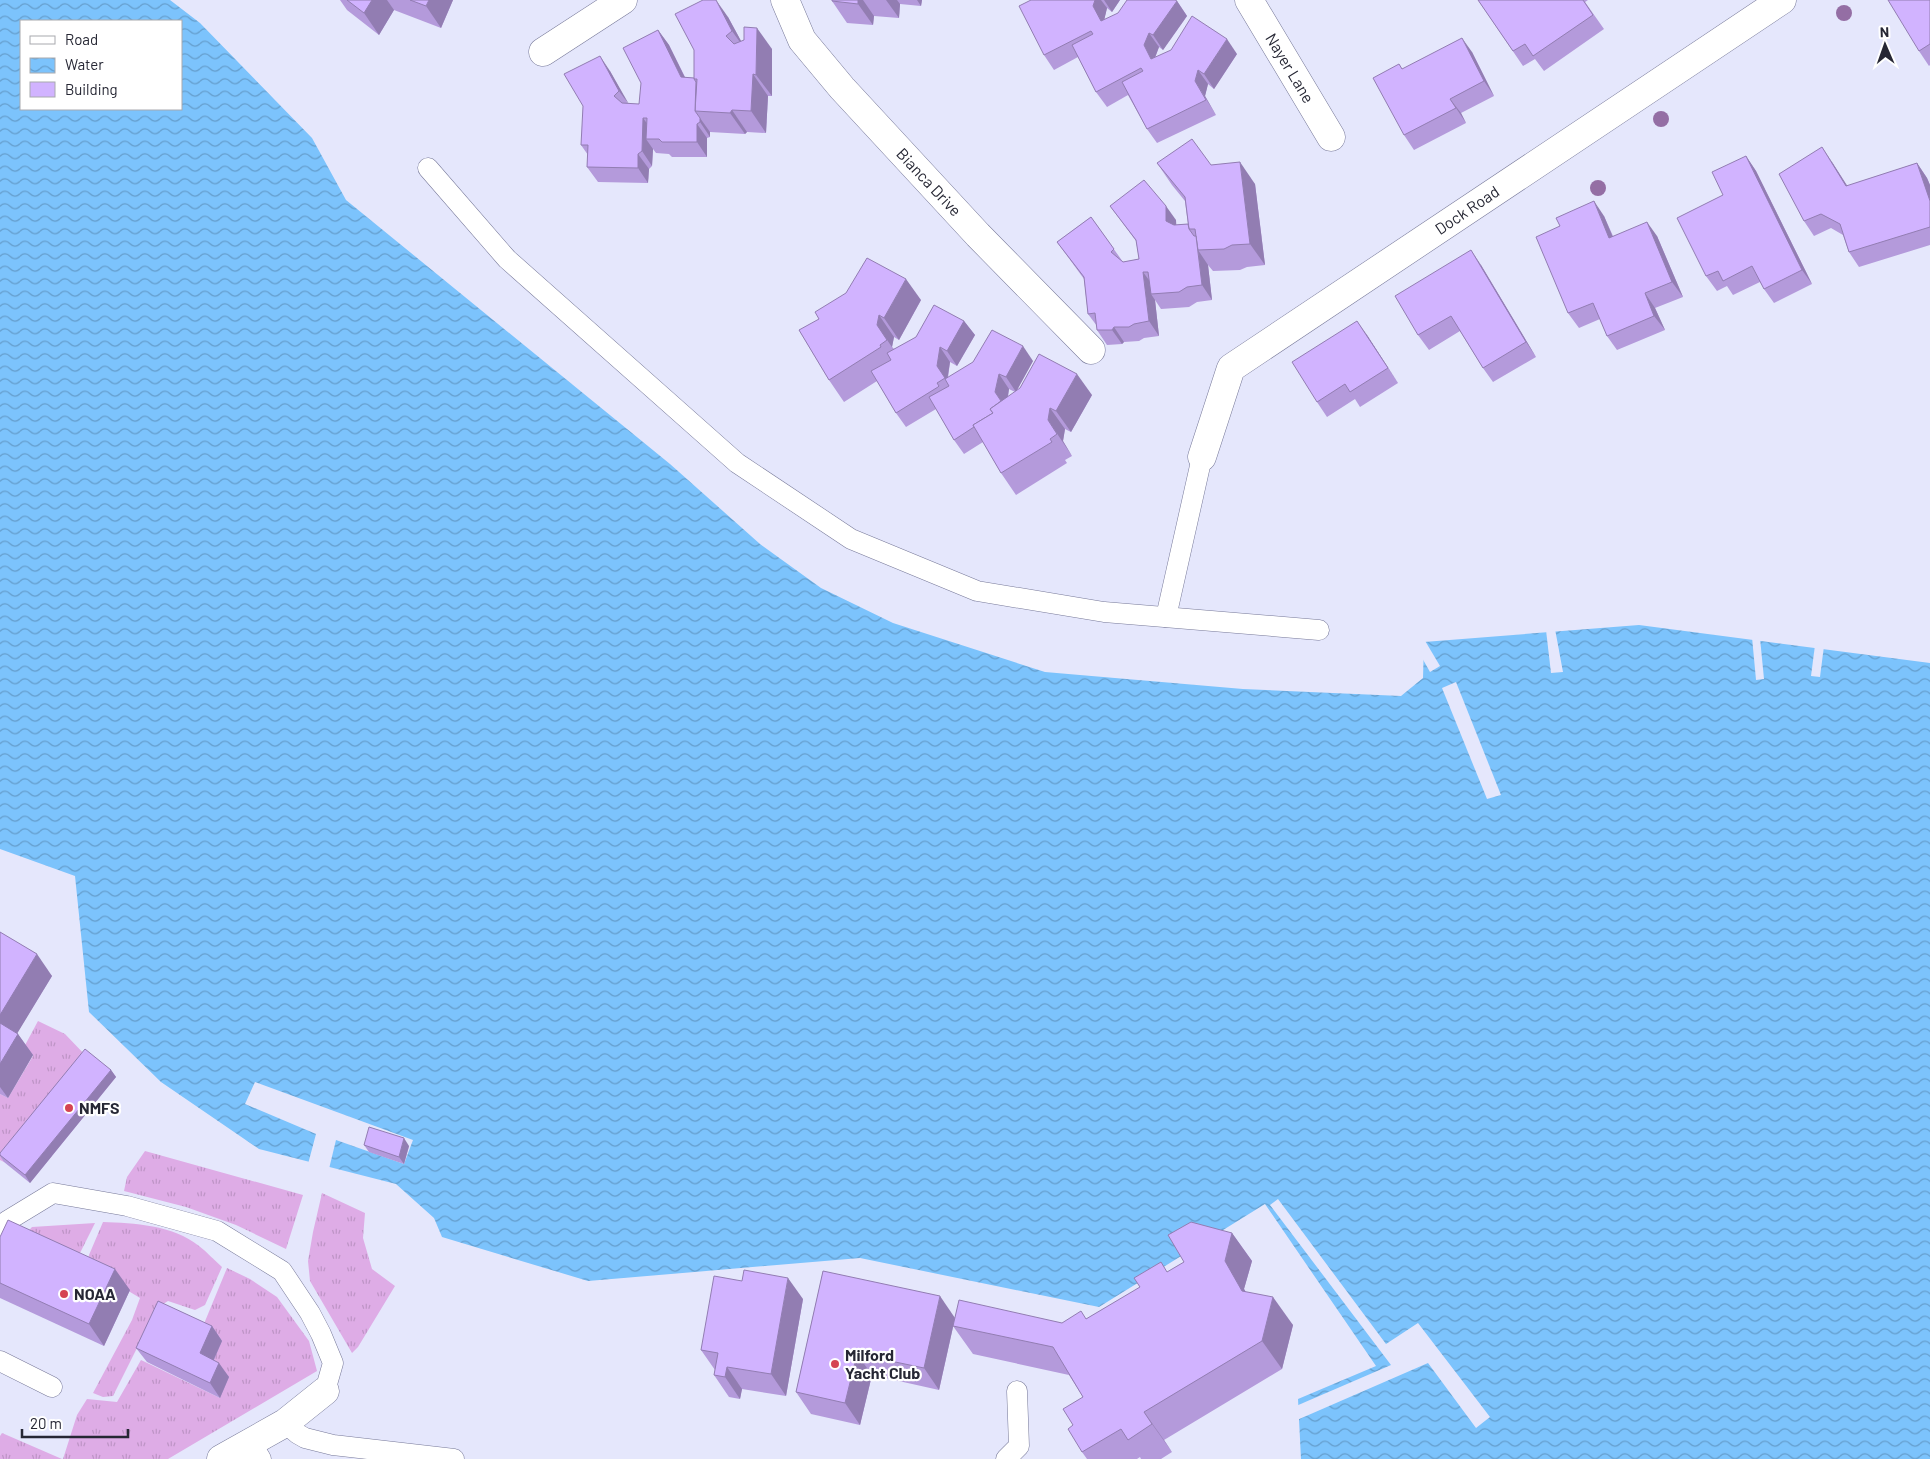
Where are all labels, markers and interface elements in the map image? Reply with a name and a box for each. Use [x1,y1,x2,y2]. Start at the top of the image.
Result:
legend [20,20,182,110]
north arrow [1860,20,1910,70]
text: N [1880,23,1889,40]
street label: Nayer Lane [1262,29,1319,106]
text: Road [65,30,98,48]
text: Water [65,55,104,73]
text: Building [65,80,118,98]
street label: Bianca Drive [893,144,966,220]
street label: Dock Road [1431,181,1503,238]
place label: NMFS [79,1098,120,1117]
marker: NMFS [63,1102,75,1114]
place label: NOAA [74,1284,116,1303]
marker: NOAA [58,1288,70,1300]
place label: Milford Yacht Club [845,1345,920,1382]
marker: Milford Yacht Club [829,1358,841,1370]
scale bar [22,1406,129,1438]
text: 20 m [30,1414,62,1432]

